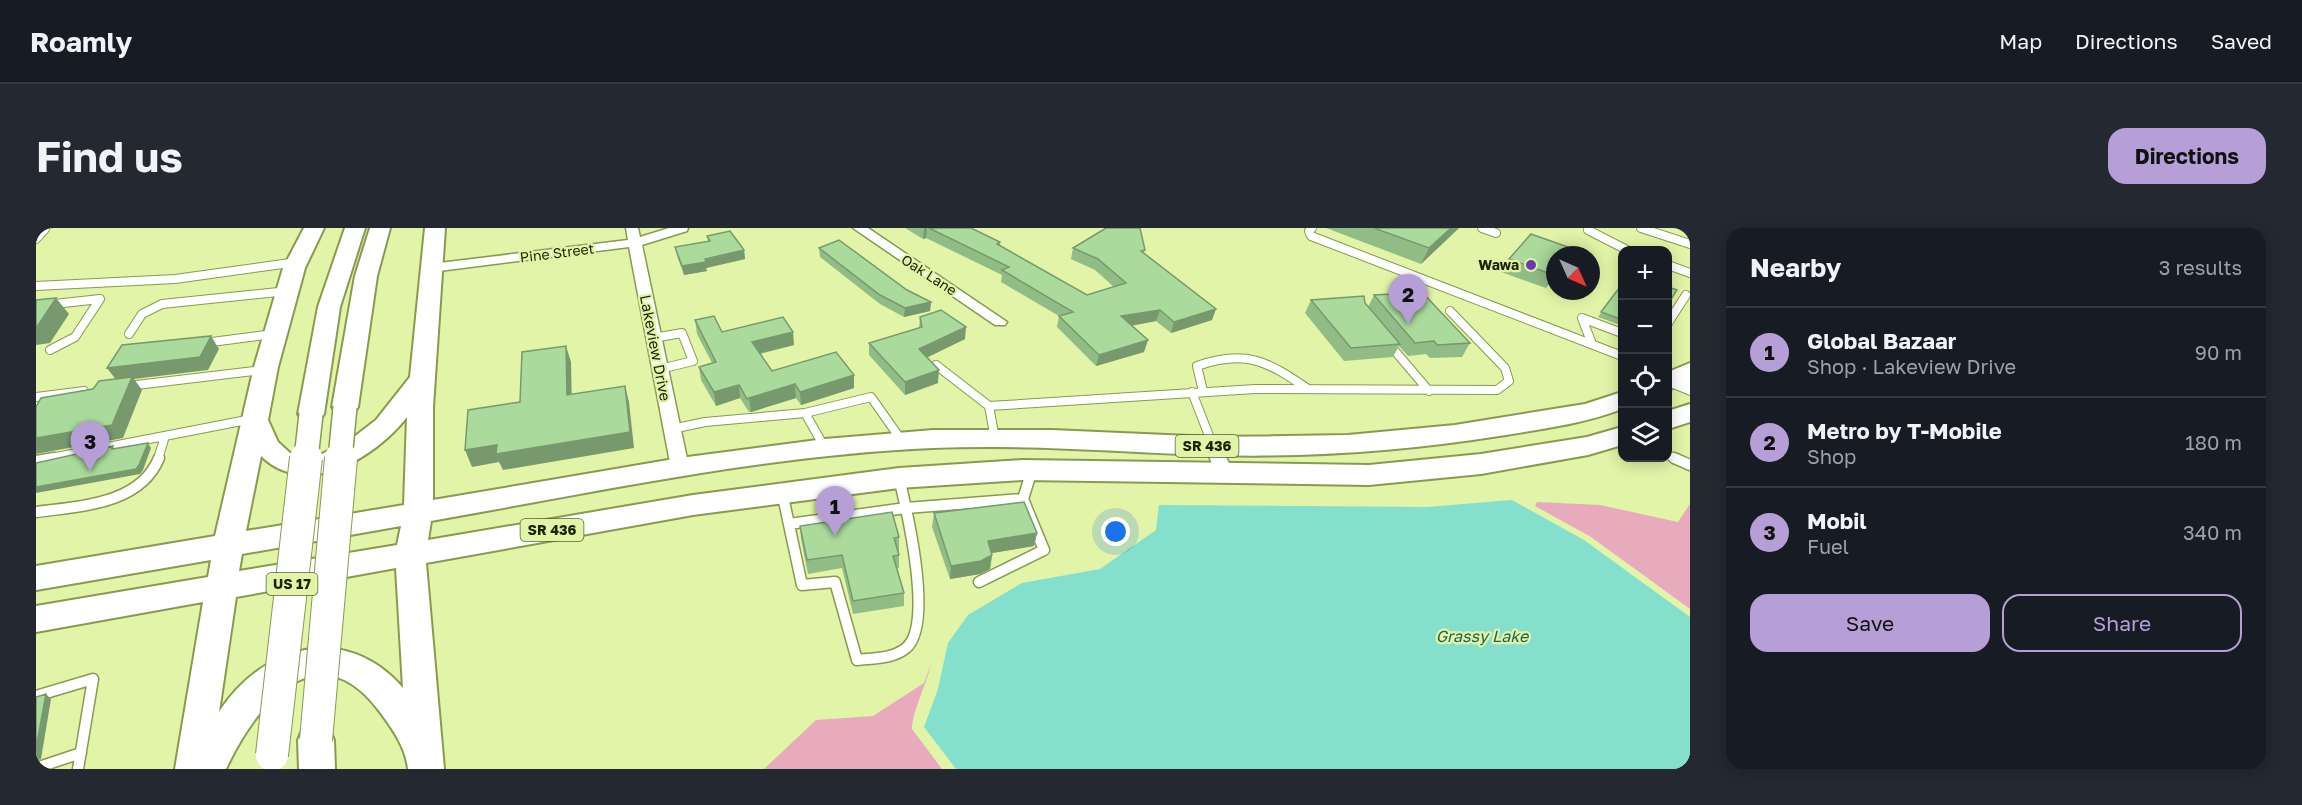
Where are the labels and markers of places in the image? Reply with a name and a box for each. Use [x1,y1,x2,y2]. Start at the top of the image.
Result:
place label: Wawa [1478,256,1519,273]
marker: Wawa [1524,258,1538,272]
pin: 2 [1388,274,1428,324]
pin: 3 [70,422,110,471]
pin: 1 [816,486,854,536]

